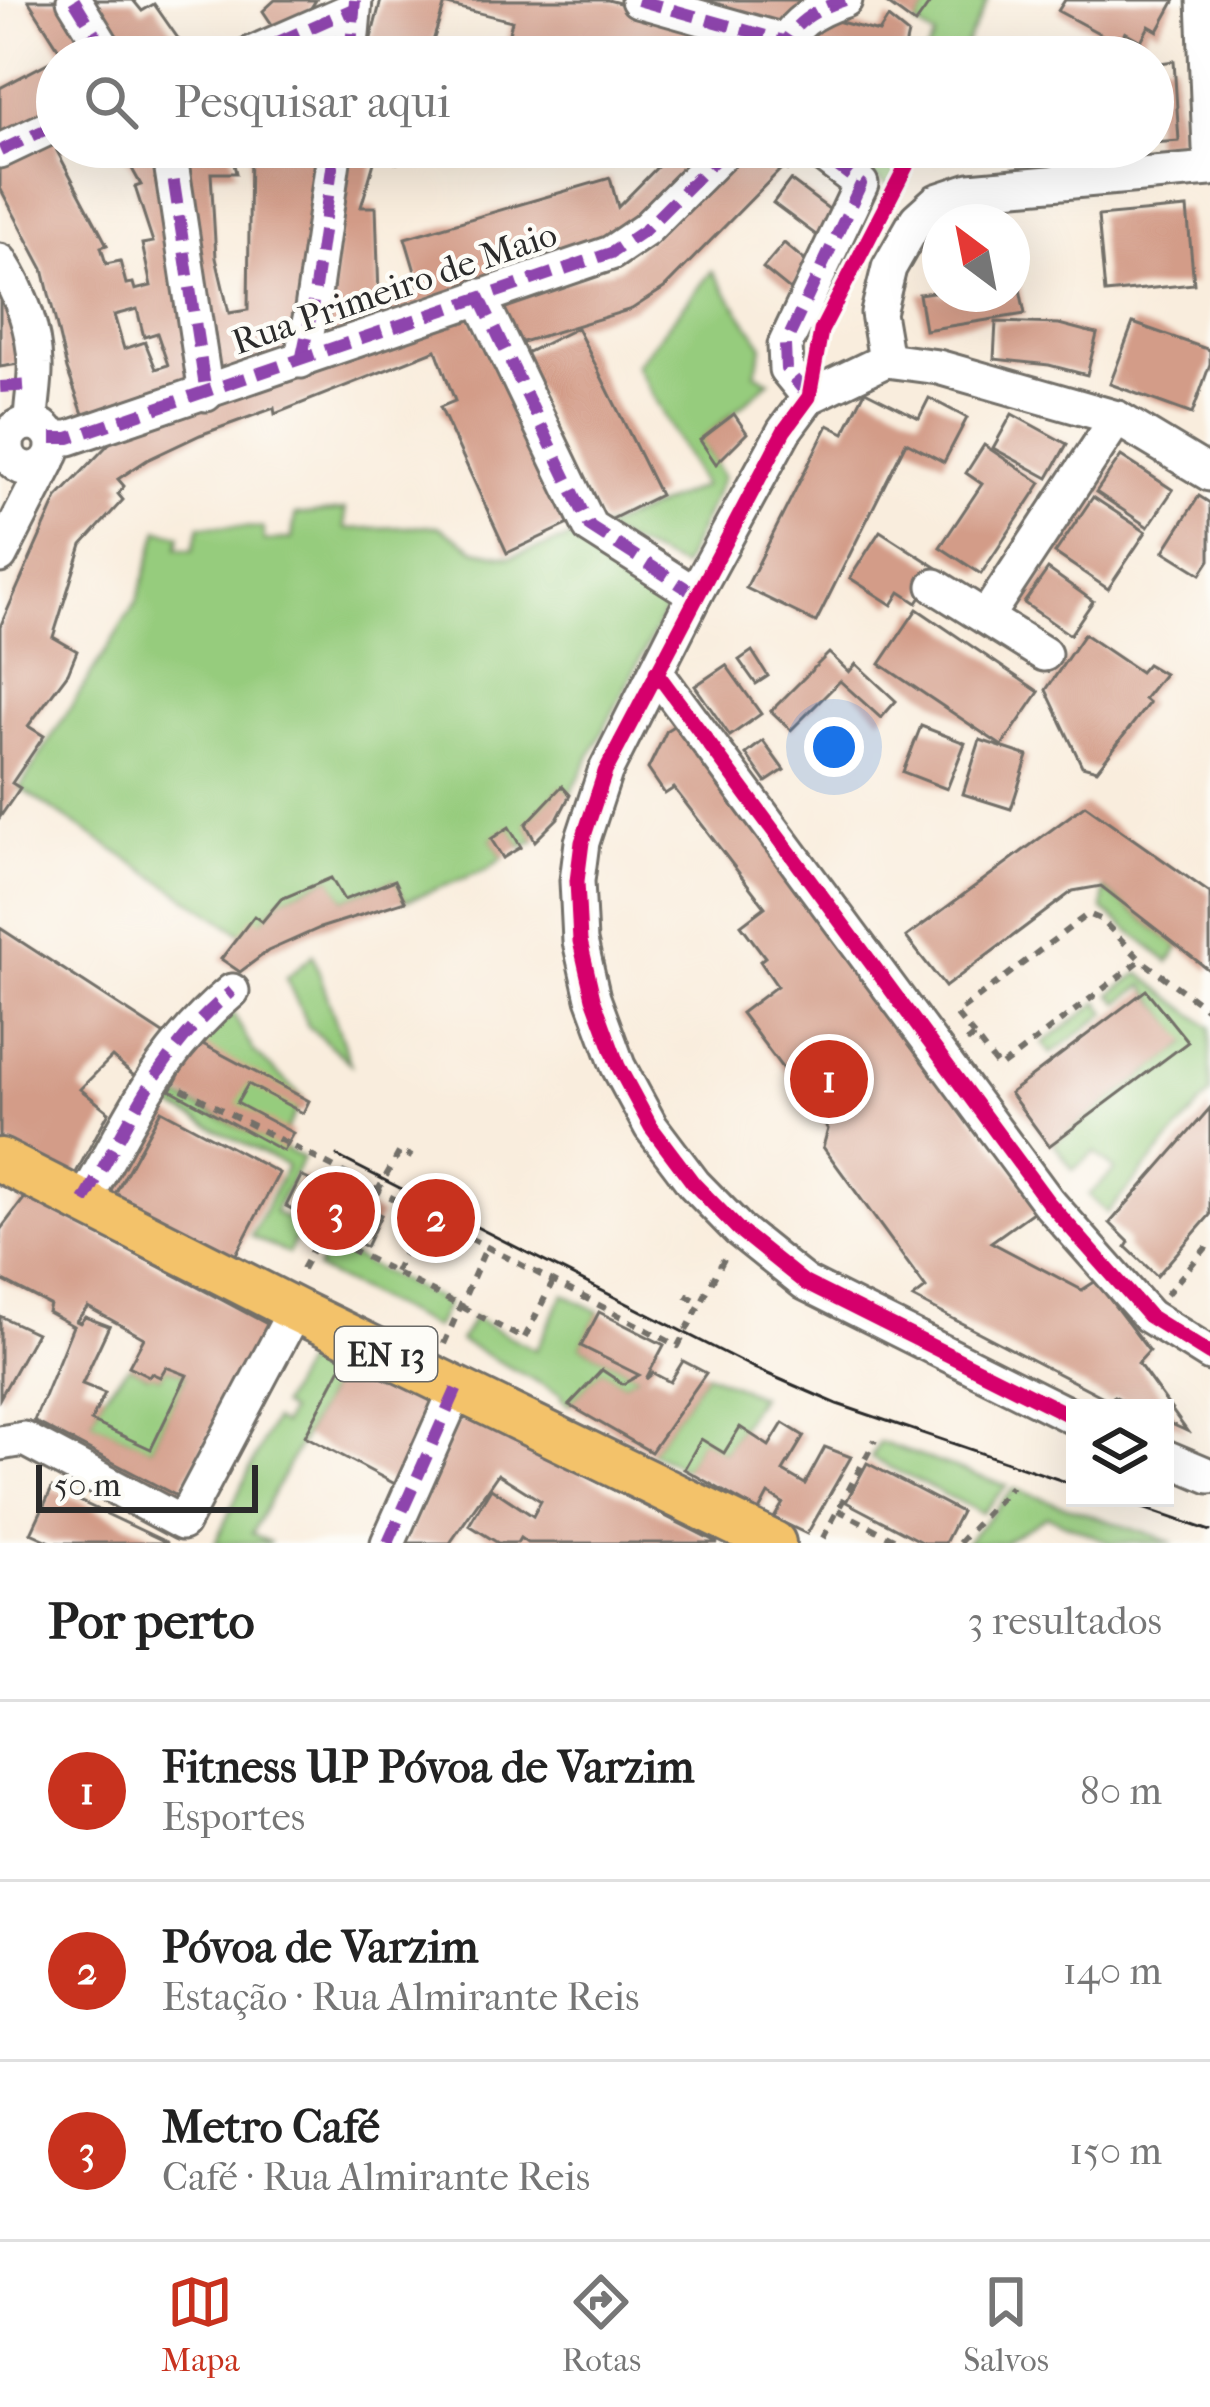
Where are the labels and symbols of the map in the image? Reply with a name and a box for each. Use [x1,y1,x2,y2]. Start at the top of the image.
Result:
north arrow [922,204,1030,312]
street label: Rua Primeiro de Maio [226,213,562,363]
your location [804,717,864,777]
pin: 1 [790,1034,868,1124]
pin: 3 [297,1166,375,1256]
pin: 2 [397,1173,475,1263]
road number: EN 13 [335,1327,437,1381]
scale bar [36,1459,258,1512]

